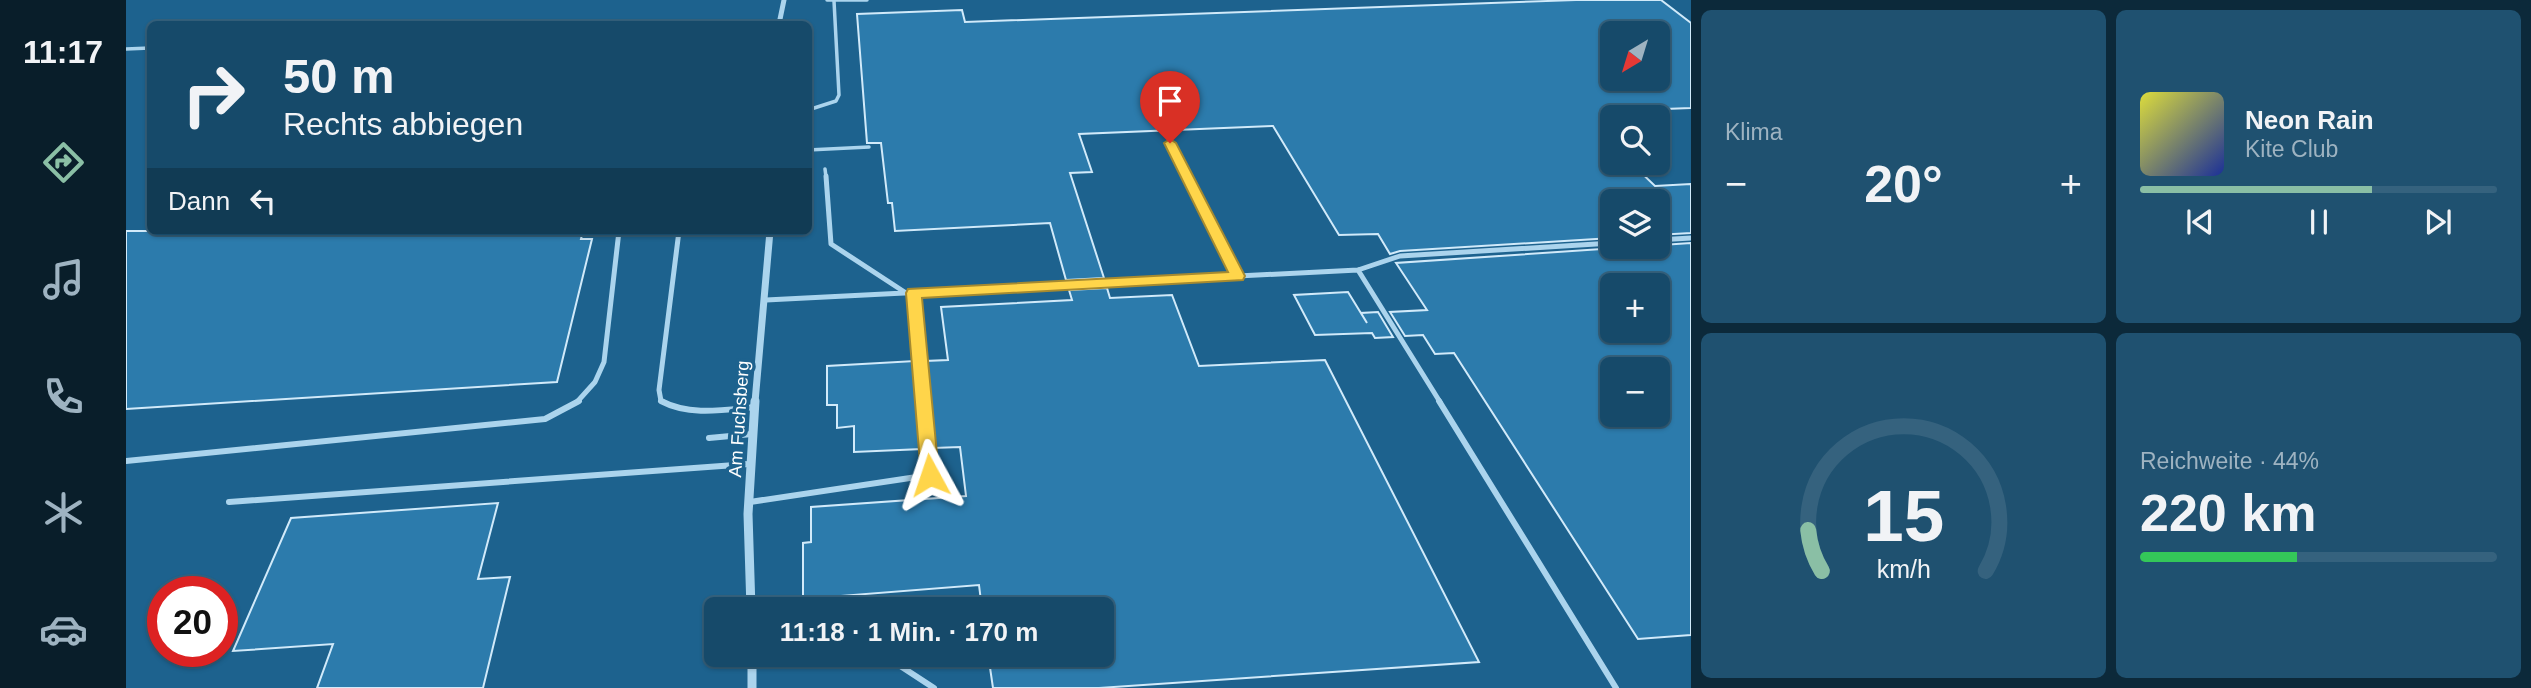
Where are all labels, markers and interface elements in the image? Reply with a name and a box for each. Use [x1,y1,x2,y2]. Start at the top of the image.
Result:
north arrow [1600,21,1670,91]
map controls [1600,21,1670,427]
text: 11:17 [23,34,103,70]
icon: right [168,49,259,140]
text: 50 m [283,49,395,103]
pin [1140,71,1200,143]
icon: arrive [1151,82,1189,120]
button: search [1600,105,1670,175]
text: Neon Rain [2245,105,2374,135]
text: Rechts abbiegen [283,106,523,142]
text: Klima [1725,119,1783,145]
text: Kite Club [2245,136,2338,162]
icon: directions [39,138,88,187]
text: 20° [1864,155,1943,213]
text: − [1725,163,1747,205]
text: + [2060,163,2082,205]
icon: left [244,182,282,220]
text: Dann [168,186,230,216]
button: layers [1600,189,1670,259]
icon: previous [2181,203,2219,241]
icon: pause [2300,203,2338,241]
icon: next [2419,203,2457,241]
icon: music [39,255,88,304]
button: + [1600,273,1670,343]
button: − [1600,357,1670,427]
street label: Am Fuchsberg [725,360,753,478]
icon: phone [39,372,88,421]
position arrow [893,438,967,512]
text: Reichweite · 44% [2140,448,2319,474]
text: 15 [1863,476,1944,557]
text: 220 km [2140,484,2316,542]
icon: climate [39,488,88,537]
text: km/h [1876,555,1931,583]
speed limit sign: 20 [147,576,238,667]
icon: car [39,605,88,654]
text: 11:18 · 1 Min. · 170 m [780,617,1038,647]

